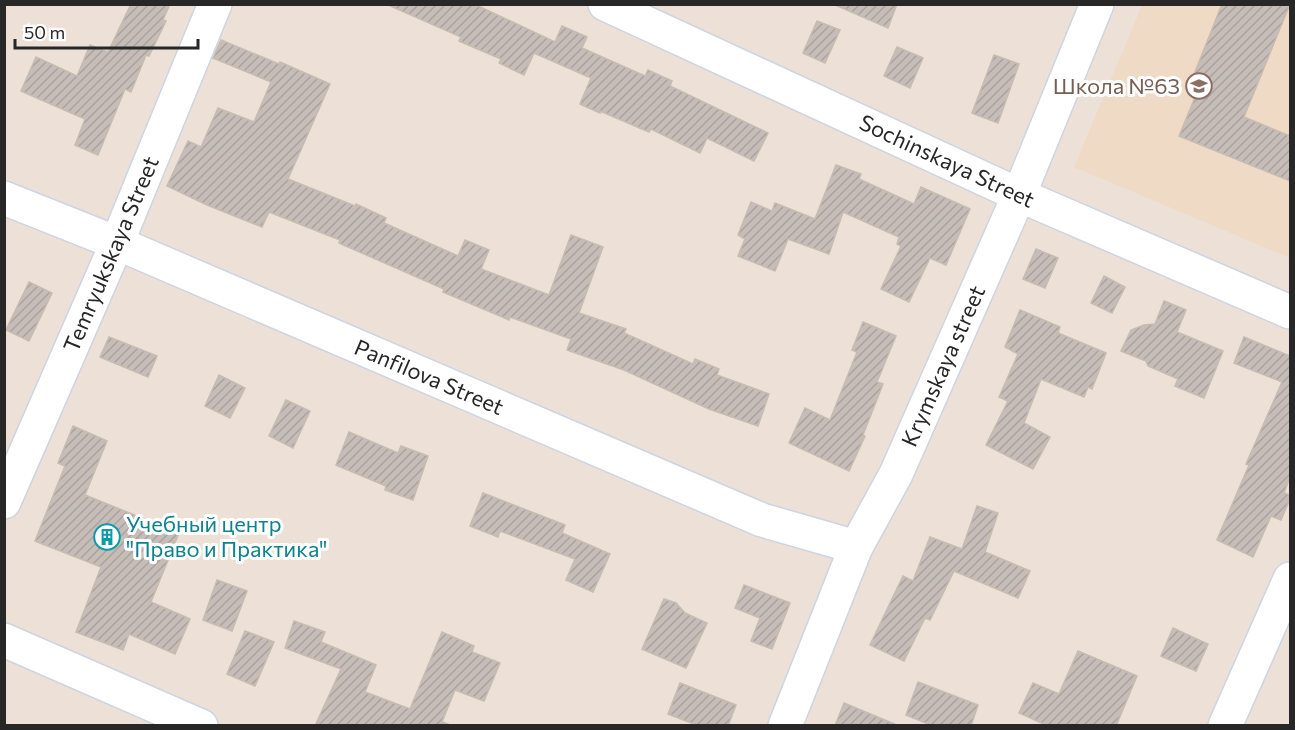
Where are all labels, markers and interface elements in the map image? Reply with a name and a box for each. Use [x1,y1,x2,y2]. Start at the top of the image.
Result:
scale bar [15,12,198,50]
text: 50 m [24,21,65,43]
school or university icon: Школа №63 [1184,71,1214,101]
place label: Школа №63 [1053,72,1180,99]
street label: Sochinskaya Street [855,108,1039,213]
street label: Temryukskaya Street [57,152,164,356]
street label: Krymskaya street [895,281,990,451]
street label: Panfilova Street [350,333,508,420]
place label: Учебный центр "Право и Практика" [126,510,328,562]
building icon: Учебный центр "Право и Практика" [92,522,122,552]

